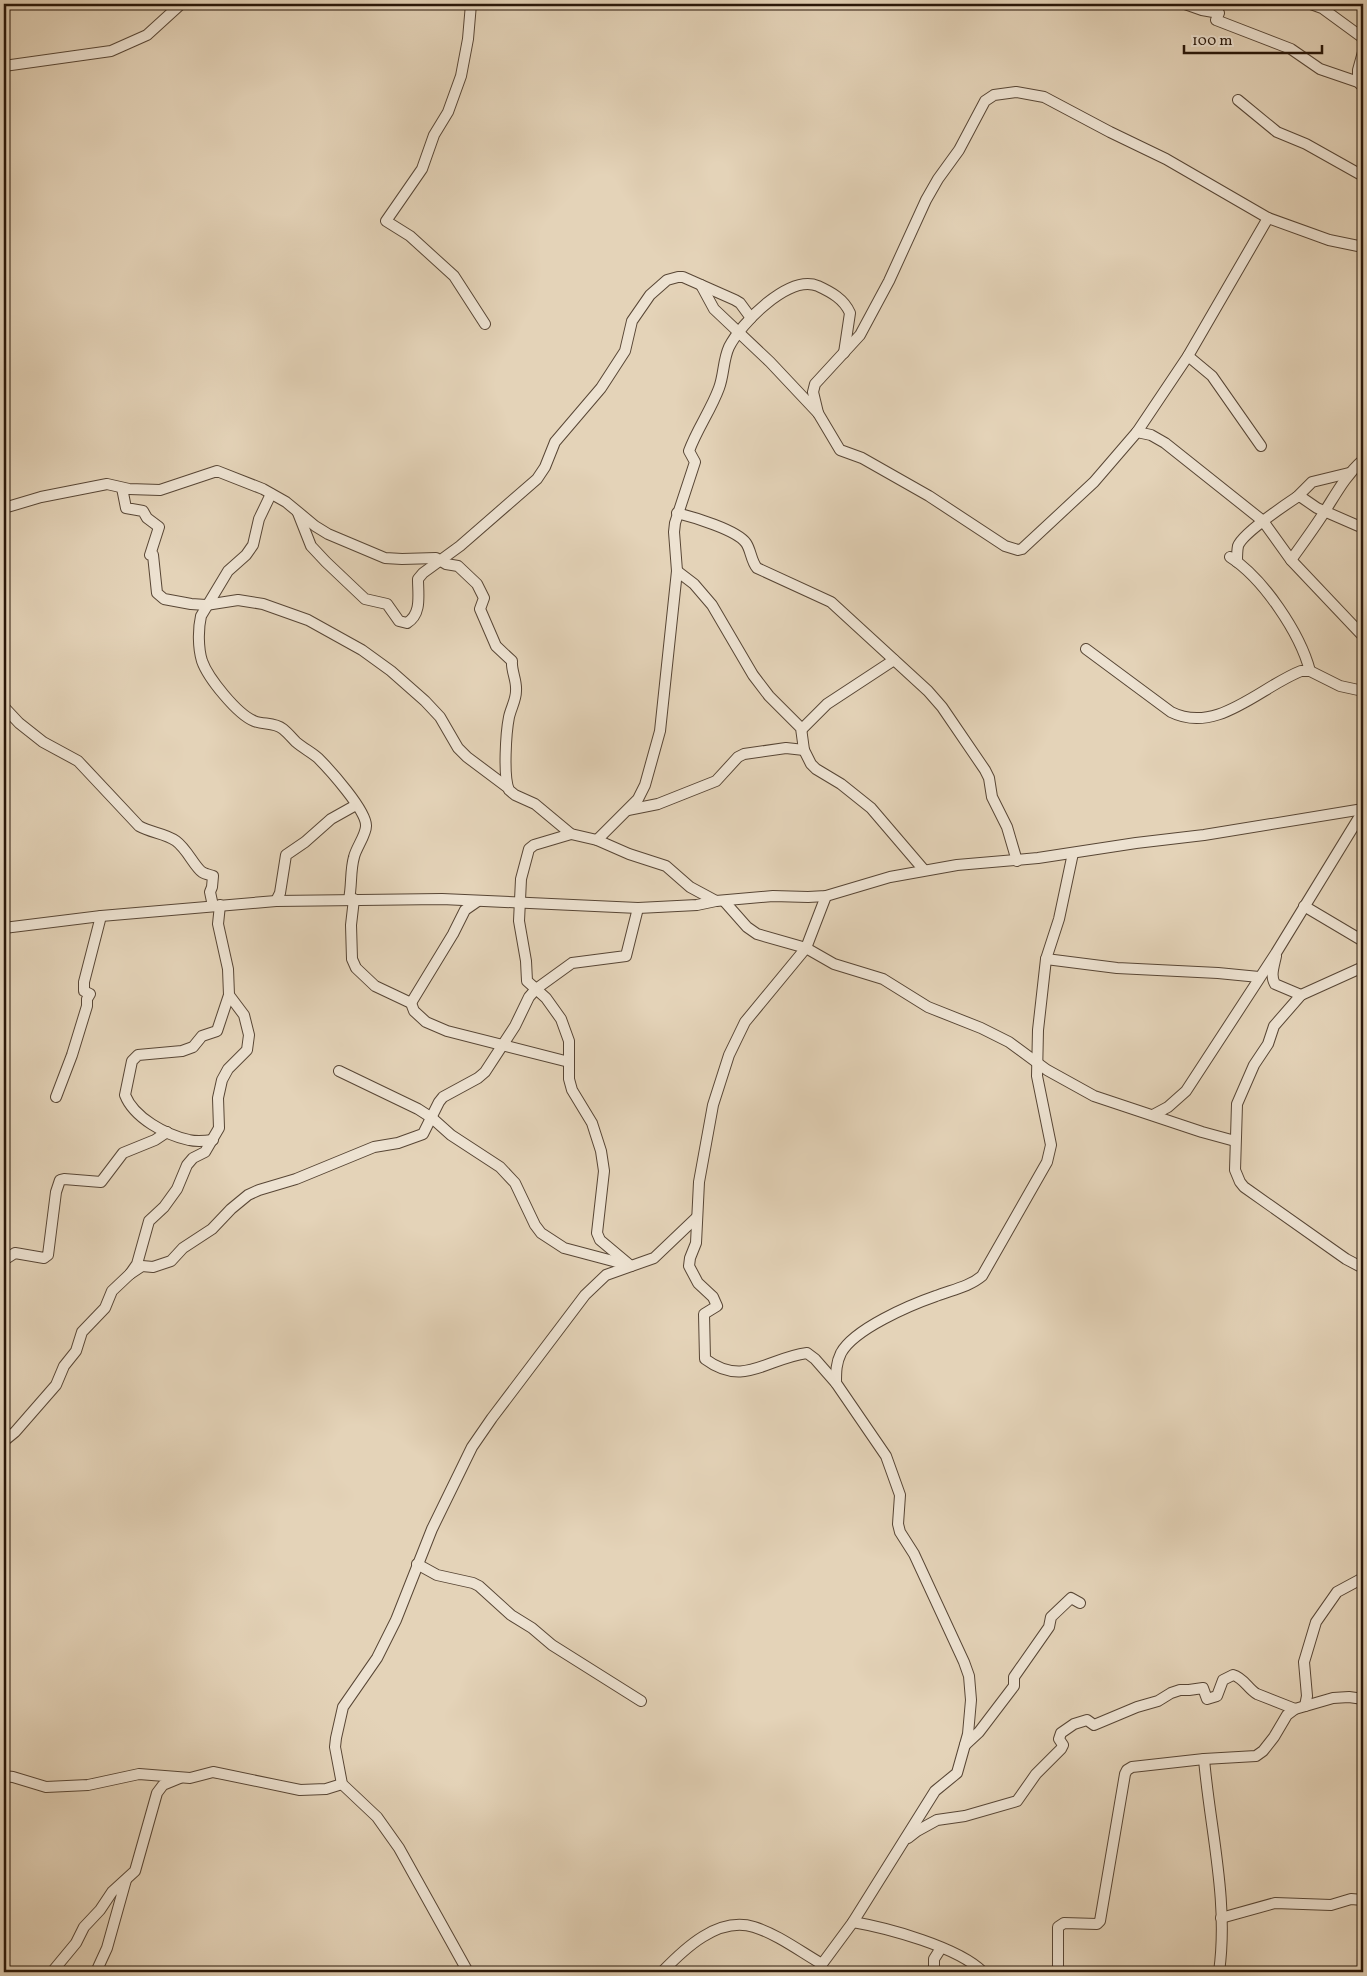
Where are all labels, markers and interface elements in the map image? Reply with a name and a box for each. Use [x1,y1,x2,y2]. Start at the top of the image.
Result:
scale bar [1184,22,1322,54]
text: 100 m [1192,31,1232,52]

